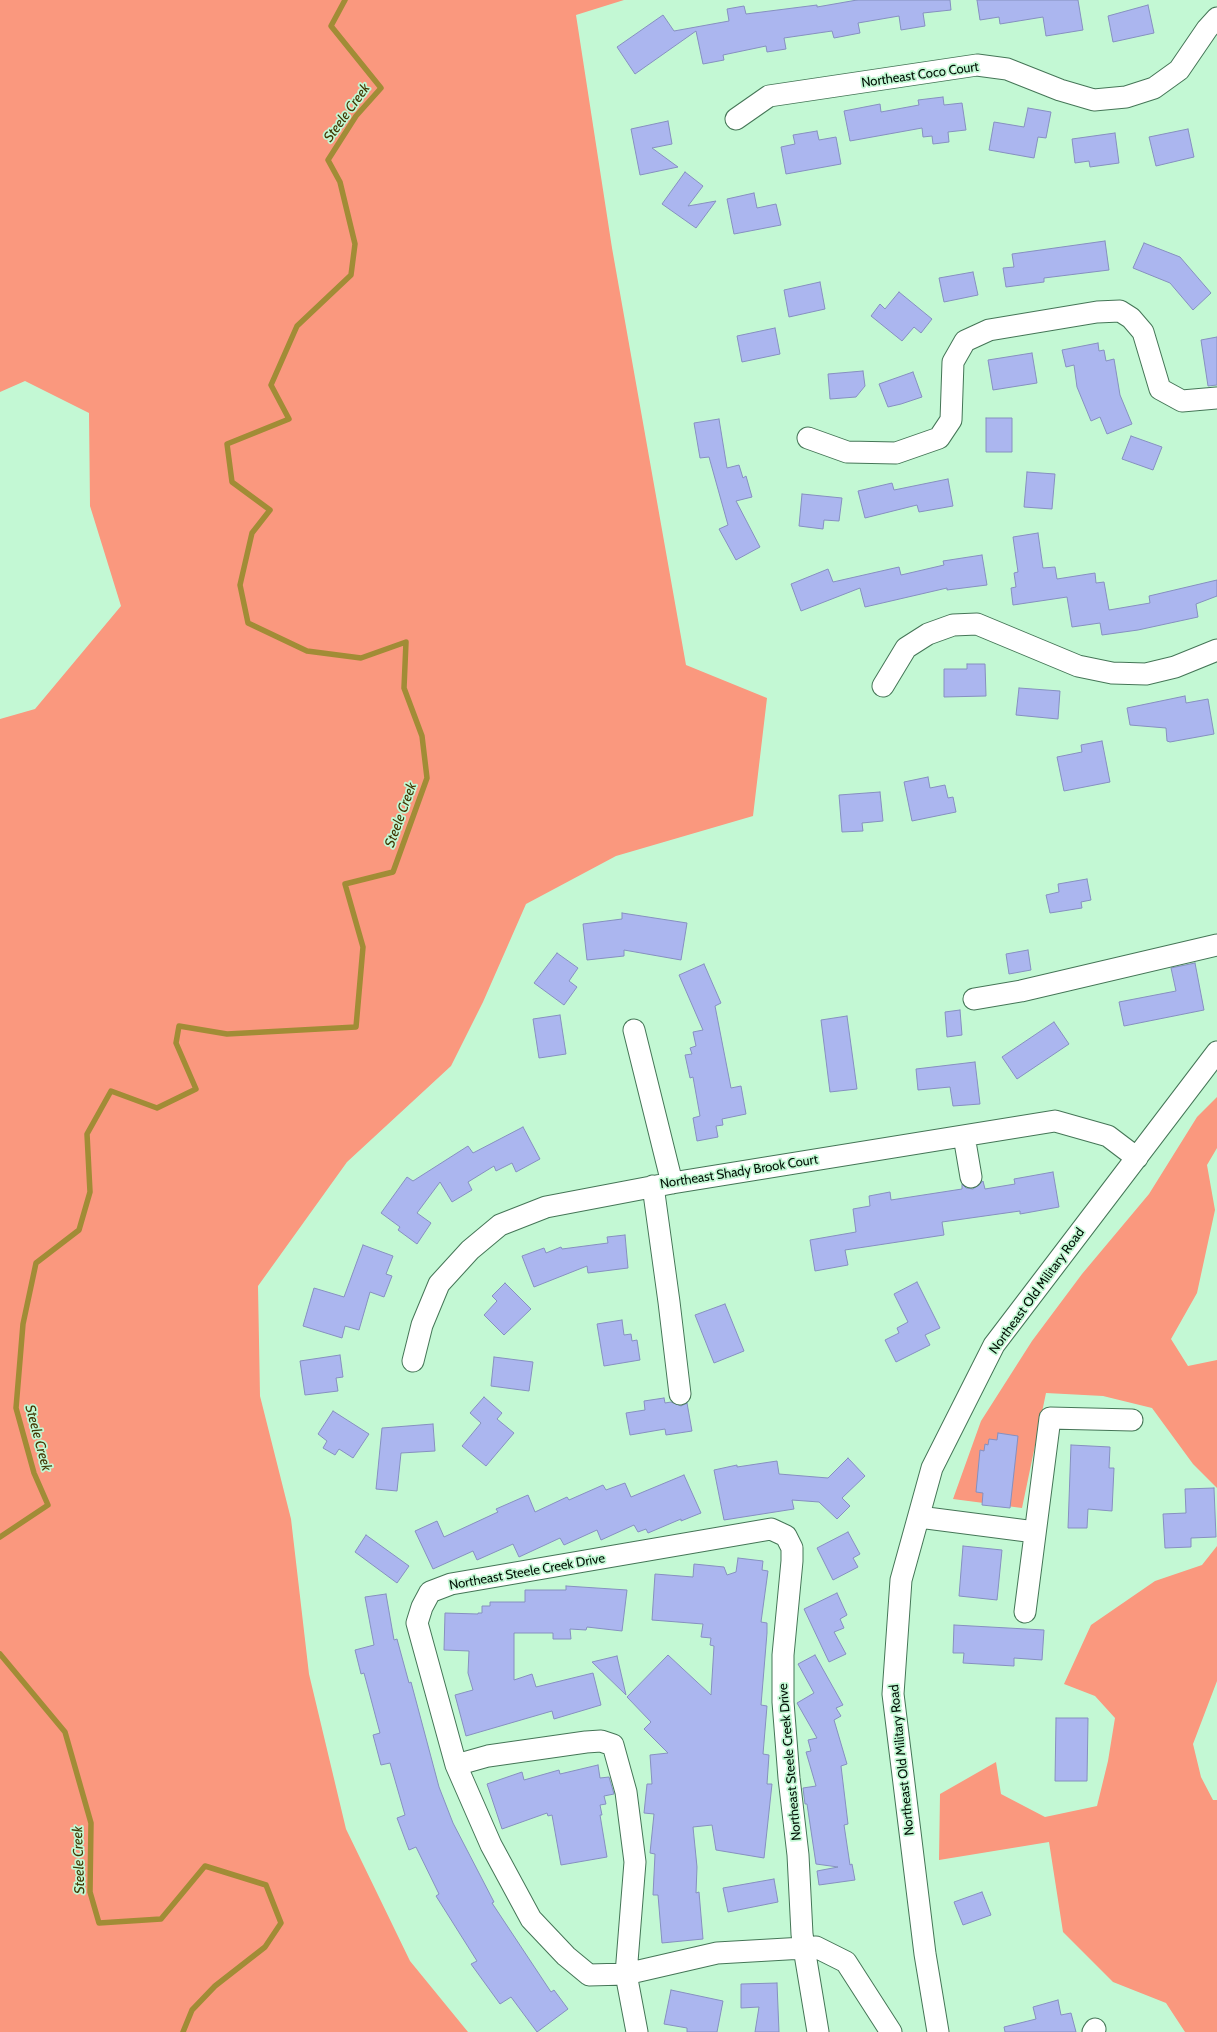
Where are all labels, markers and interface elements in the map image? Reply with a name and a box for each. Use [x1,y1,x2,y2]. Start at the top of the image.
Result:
street label: Northeast Coco Court [860,59,980,91]
water label: Steele Creek [320,81,374,145]
water label: Steele Creek [382,780,420,850]
street label: Northeast Shady Brook Court [659,1152,819,1192]
street label: Northeast Old Military Road [986,1225,1088,1357]
water label: Steele Creek [21,1403,55,1473]
street label: Northeast Steele Creek Drive [448,1551,606,1593]
street label: Northeast Steele Creek Drive [775,1683,805,1841]
street label: Northeast Old Military Road [886,1684,918,1836]
water label: Steele Creek [69,1826,89,1894]

